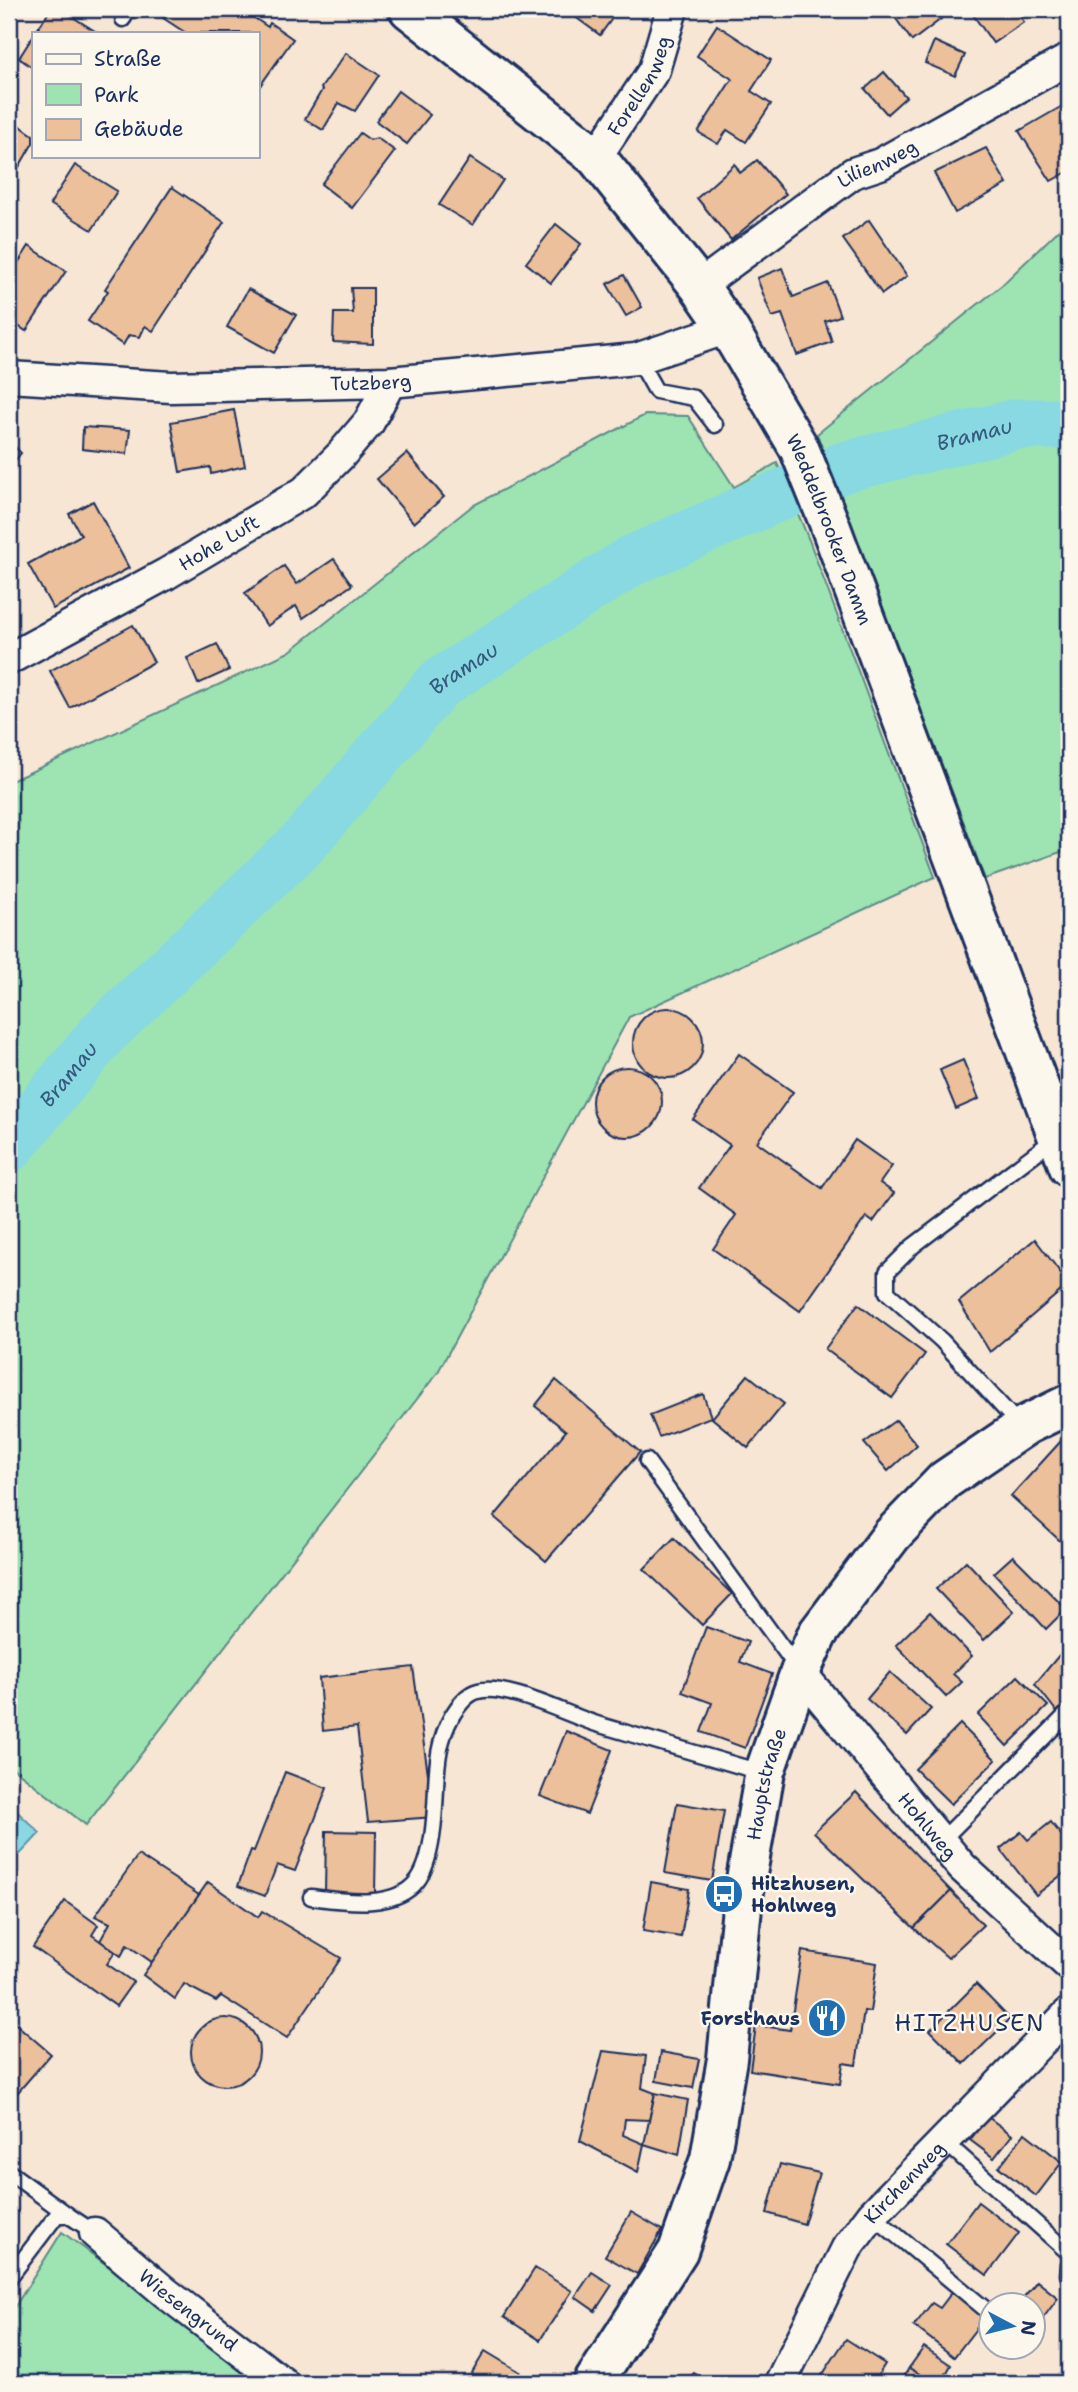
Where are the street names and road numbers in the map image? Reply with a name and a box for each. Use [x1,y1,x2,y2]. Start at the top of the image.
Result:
street label: Forellenweg [602,33,676,141]
street label: Lilienweg [832,134,922,194]
street label: Tutzberg [330,368,412,396]
street label: Weddelbrooker Damm [780,429,878,628]
street label: Hohe Luft [174,509,264,577]
street label: Hauptstraße [741,1725,792,1842]
street label: Hohlweg [892,1787,963,1865]
street label: Kirchenweg [858,2136,950,2229]
street label: Wiesengrund [133,2263,243,2357]

